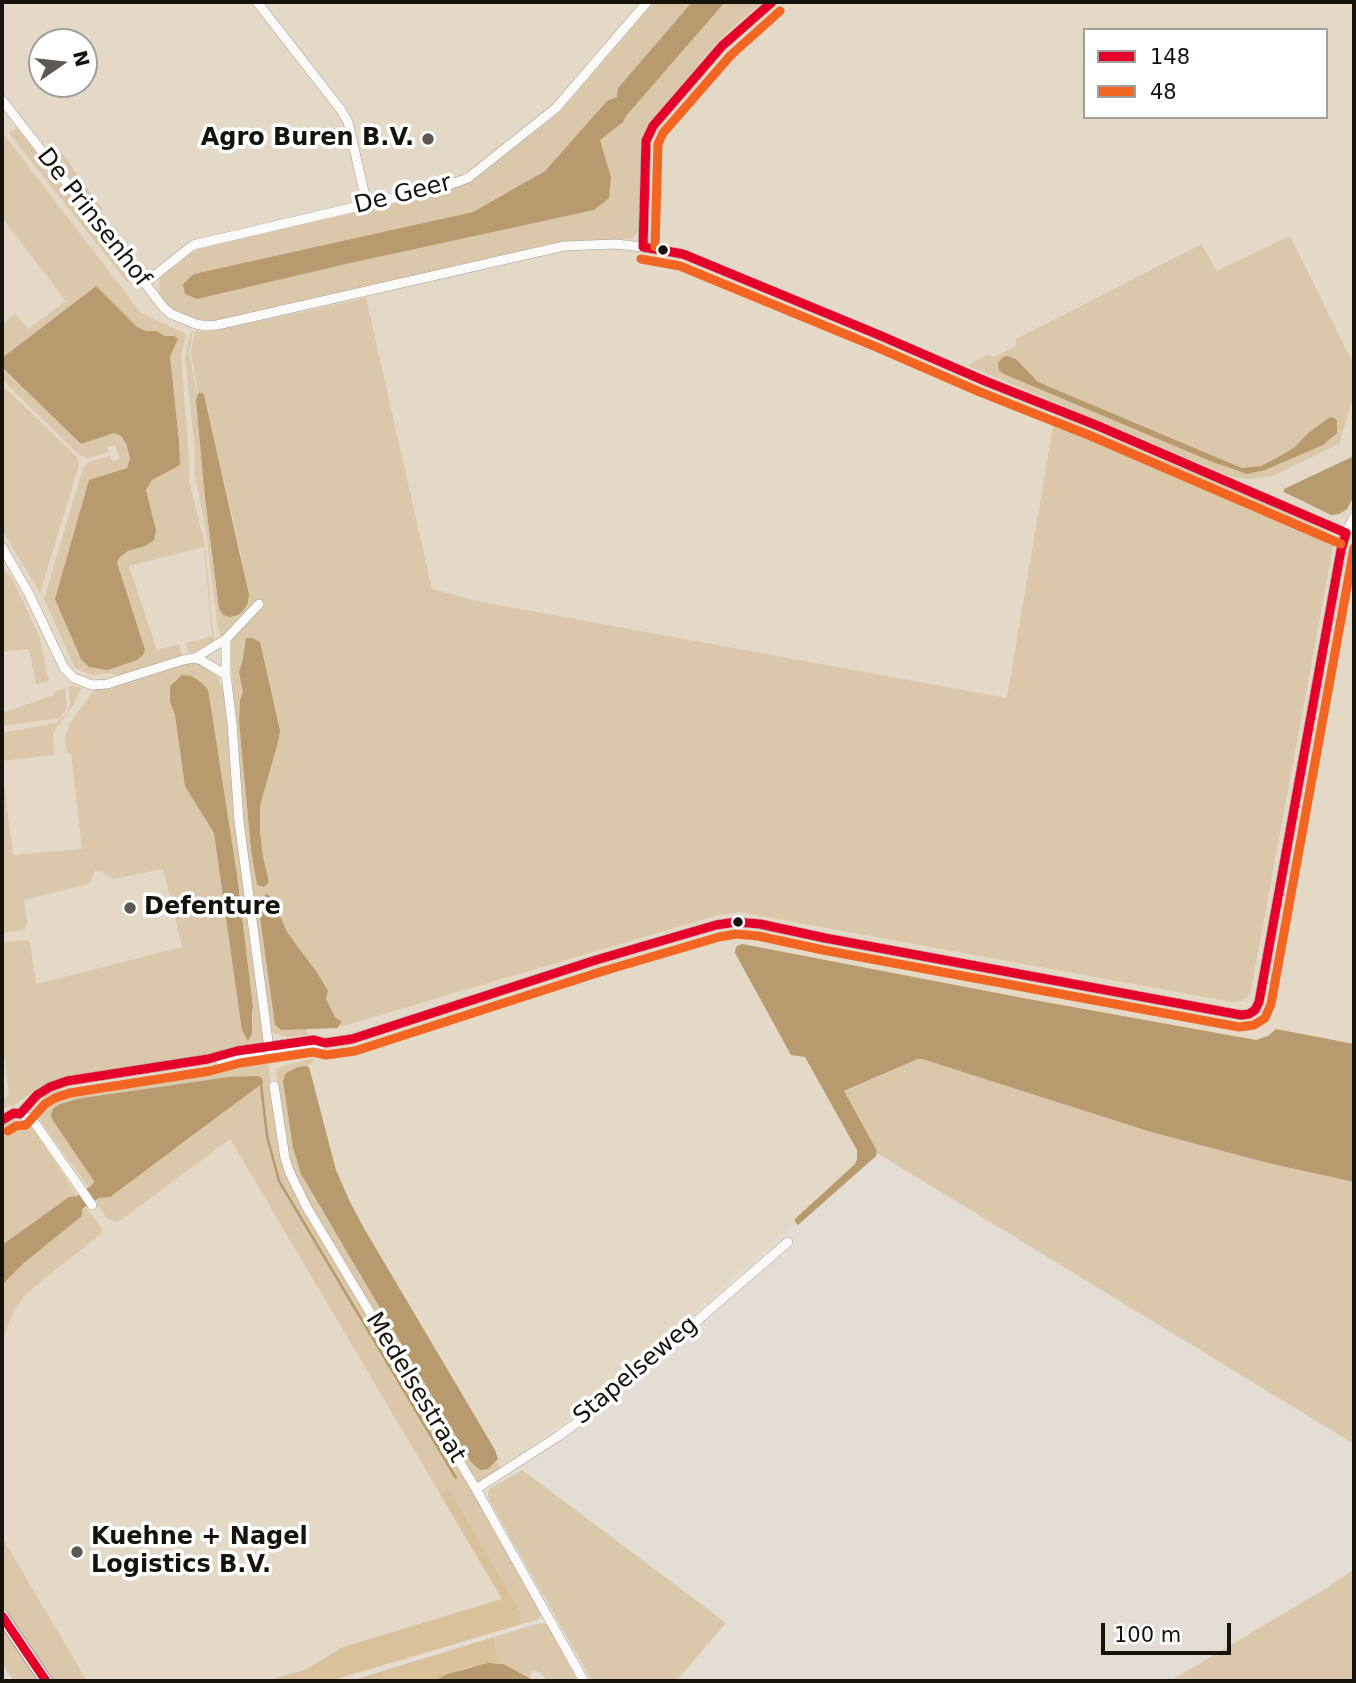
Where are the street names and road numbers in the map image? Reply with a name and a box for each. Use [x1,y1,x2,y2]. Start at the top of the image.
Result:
street label: De Prinsenhof [30,143,156,293]
street label: De Geer [352,169,454,221]
street label: Medelsestraat [359,1308,471,1468]
street label: Stapelseweg [568,1311,704,1431]

